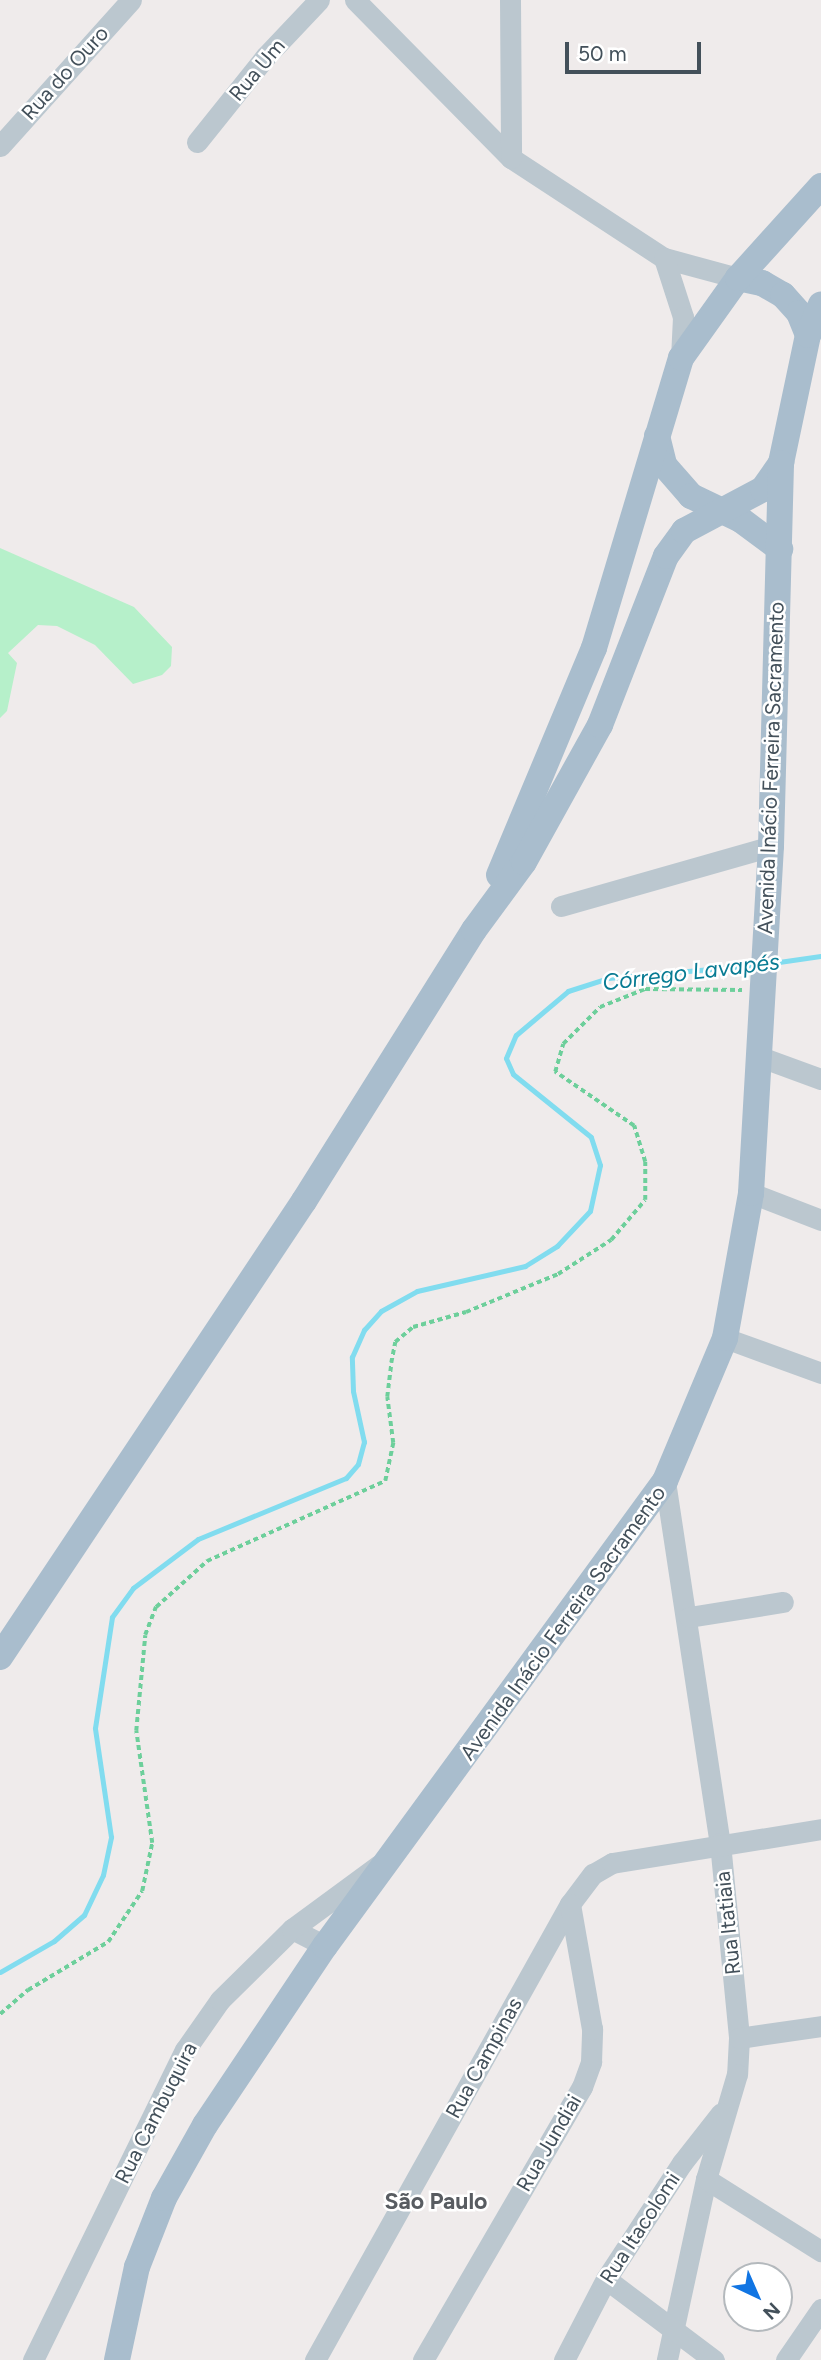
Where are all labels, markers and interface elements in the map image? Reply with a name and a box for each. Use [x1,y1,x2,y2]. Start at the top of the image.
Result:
street label: Rua do Ouro [16,21,114,125]
scale bar [569,28,706,72]
street label: Rua Um [224,34,290,106]
text: 50 m [578,41,627,66]
street label: Avenida Inácio Ferreira Sacramento [753,601,789,935]
water label: Córrego Lavapés [601,947,781,997]
street label: Avenida Inácio Ferreira Sacramento [455,1481,671,1765]
street label: Rua Itatiaia [710,1870,746,1976]
street label: Rua Campinas [441,1993,527,2123]
street label: Rua Cambuquira [110,2038,202,2188]
street label: Rua Jundiai [511,2090,587,2196]
street label: Rua Itacolomi [595,2167,685,2289]
district label: São Paulo [385,2187,487,2215]
north arrow [723,2262,793,2332]
text: N [758,2298,785,2324]

